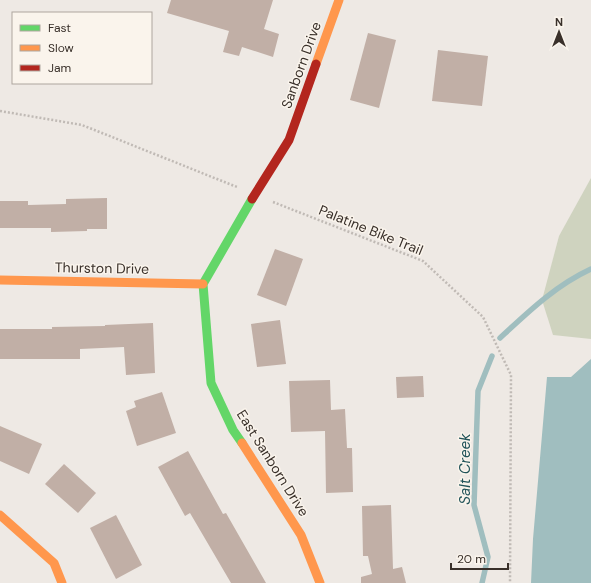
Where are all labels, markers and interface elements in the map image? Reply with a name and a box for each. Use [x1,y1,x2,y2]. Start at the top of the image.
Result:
legend [12,12,152,84]
north arrow [539,12,579,52]
text: N [555,15,563,29]
street label: Sanborn Drive [277,19,325,111]
text: Fast [48,20,71,36]
text: Slow [48,40,74,56]
text: Jam [48,60,71,76]
street label: Palatine Bike Trail [316,201,426,259]
street label: Thurston Drive [55,258,149,278]
street label: East Sanborn Drive [233,406,313,520]
water label: Salt Creek [455,433,475,505]
scale bar [451,545,508,571]
text: 20 m [457,551,486,567]

